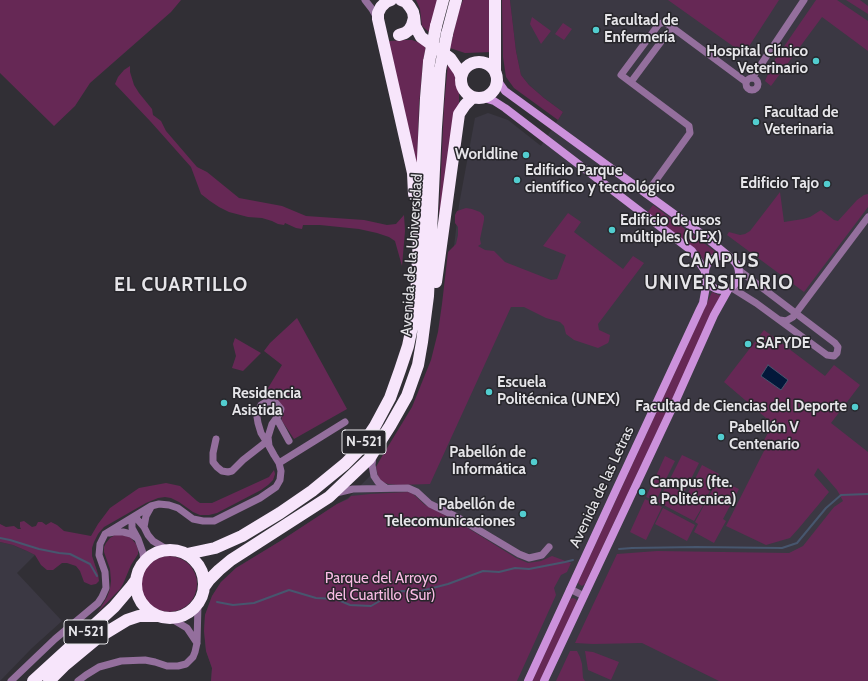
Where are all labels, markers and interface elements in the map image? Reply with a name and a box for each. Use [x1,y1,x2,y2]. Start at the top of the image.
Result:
place label: Facultad de Enfermería [604,12,679,47]
marker: Facultad de Enfermería [591,25,601,35]
place label: Hospital Clínico Veterinario [706,43,808,78]
marker: Hospital Clínico Veterinario [811,56,821,66]
place label: Facultad de Veterinaria [764,104,839,139]
marker: Facultad de Veterinaria [751,117,761,127]
place label: Worldline [455,146,518,164]
marker: Worldline [521,150,531,160]
place label: Edificio Parque científico y tecnológico [525,162,675,197]
street label: Avenida de la Universidad [397,173,427,337]
marker: Edificio Parque científico y tecnológico [512,175,522,185]
place label: Edificio Tajo [740,175,819,193]
marker: Edificio Tajo [822,179,832,189]
place label: Edificio de usos múltiples (UEX) [620,212,722,247]
marker: Edificio de usos múltiples (UEX) [607,225,617,235]
district label: CAMPUS UNIVERSITARIO [644,250,794,294]
district label: EL CUARTILLO [114,274,248,296]
place label: SAFYDE [756,335,810,353]
marker: SAFYDE [743,339,753,349]
place label: Escuela Politécnica (UNEX) [497,374,620,409]
place label: Residencia Asistida [232,385,301,420]
marker: Escuela Politécnica (UNEX) [484,387,494,397]
marker: Residencia Asistida [219,398,229,408]
place label: Facultad de Ciencias del Deporte [635,398,847,416]
marker: Facultad de Ciencias del Deporte [850,402,860,412]
place label: Pabellón V Centenario [729,419,800,454]
street label: Avenida de las Letras [566,423,638,551]
road number: N-521 [342,430,386,454]
marker: Pabellón V Centenario [716,432,726,442]
place label: Pabellón de Informática [449,444,526,479]
marker: Pabellón de Informática [529,457,539,467]
place label: Campus (fte. a Politécnica) [650,474,736,509]
marker: Campus (fte. a Politécnica) [637,487,647,497]
place label: Pabellón de Telecomunicaciones [384,496,515,531]
marker: Pabellón de Telecomunicaciones [518,509,528,519]
park label: Parque del Arroyo del Cuartillo (Sur) [325,570,437,605]
road number: N-521 [64,620,108,644]

